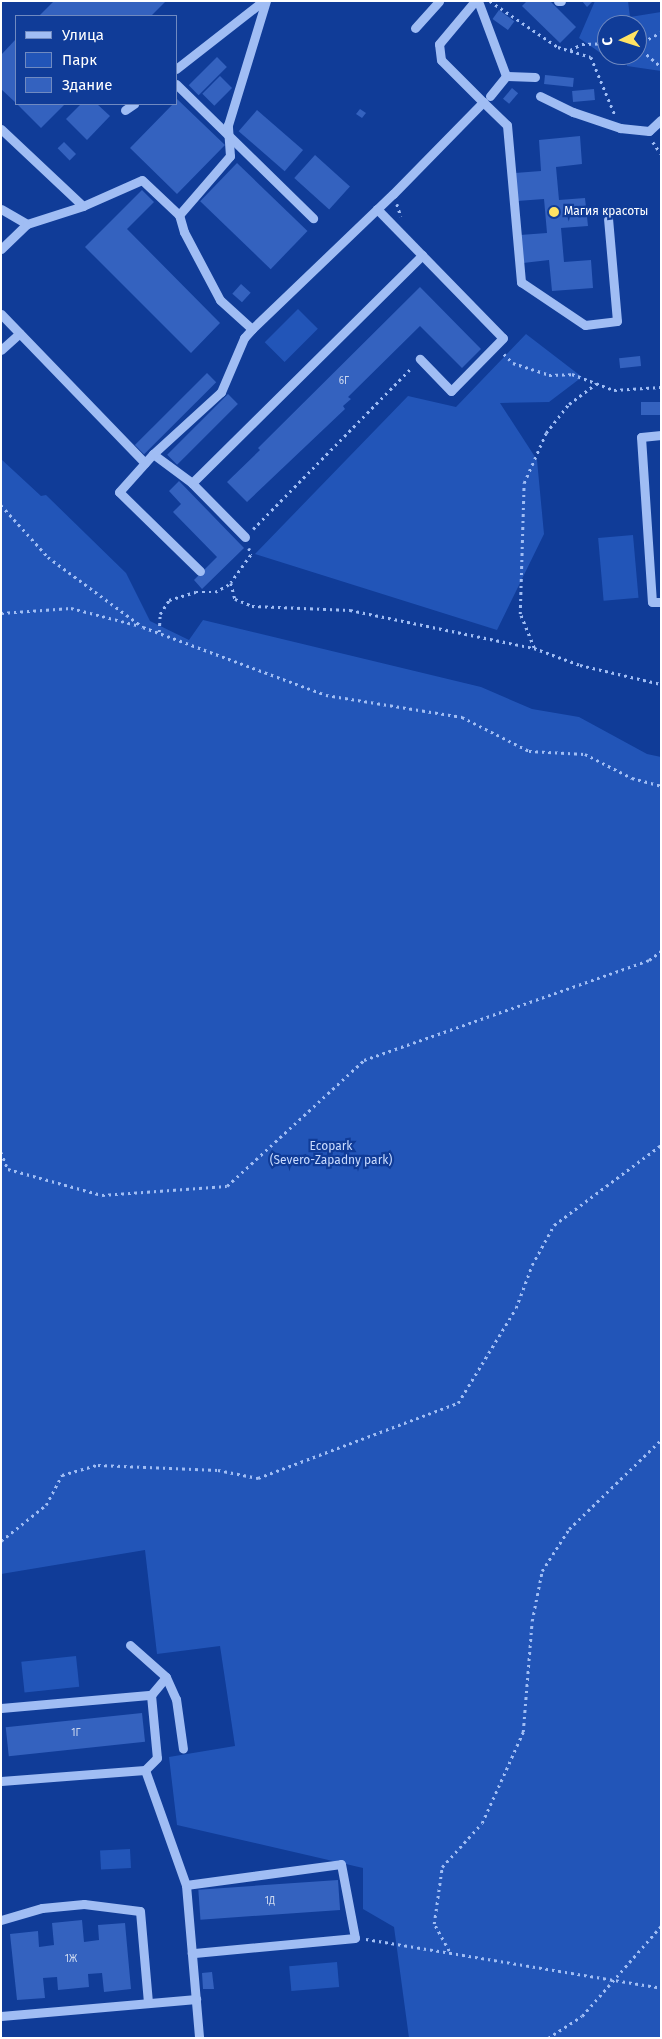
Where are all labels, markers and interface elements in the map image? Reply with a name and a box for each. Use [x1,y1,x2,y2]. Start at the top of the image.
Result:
legend [15,15,178,105]
north arrow [597,15,647,65]
text: Улица [62,26,104,44]
text: С [599,37,616,46]
text: Парк [62,51,97,69]
text: Здание [62,76,112,94]
place label: Магия красоты [564,205,648,219]
marker: Магия красоты [548,206,560,218]
house number: 6Г [339,376,349,388]
park label: Ecopark (Severo-Zapadny park) [270,1140,392,1168]
house number: 1Г [71,1728,81,1740]
house number: 1Д [265,1896,275,1908]
house number: 1Ж [65,1954,77,1966]

